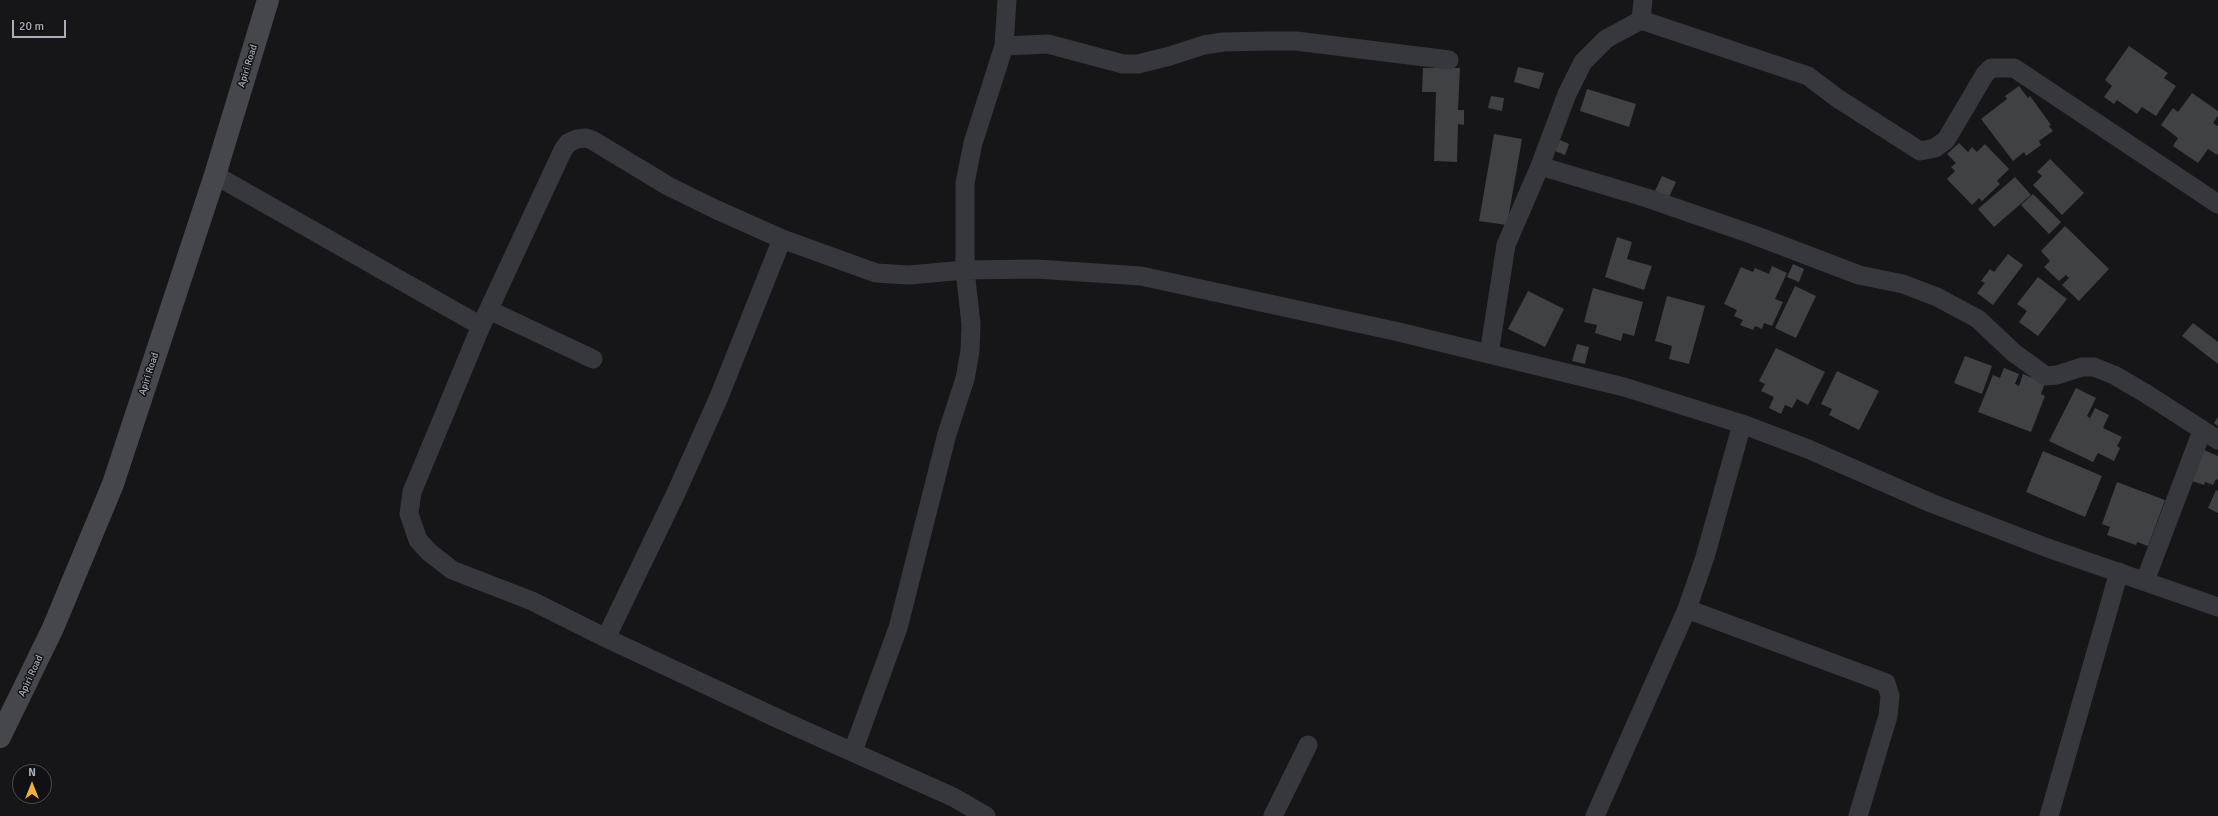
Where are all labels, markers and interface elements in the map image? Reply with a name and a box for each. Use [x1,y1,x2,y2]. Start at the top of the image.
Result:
scale bar [14,12,68,38]
text: 20 m [19,19,44,34]
street label: Apiri Road [236,43,260,89]
street label: Apiri Road [136,351,162,397]
street label: Apiri Road [16,653,46,699]
north arrow [12,764,52,804]
text: N [28,766,36,779]

